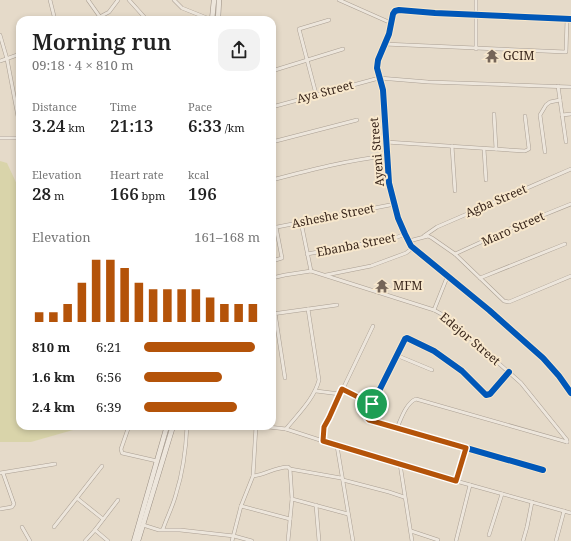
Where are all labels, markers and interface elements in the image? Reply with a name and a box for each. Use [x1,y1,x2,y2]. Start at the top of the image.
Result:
text: Morning run [32,26,171,56]
button: share [218,29,260,71]
place label: GCIM [503,47,535,64]
temple icon: GCIM [484,48,500,64]
text: 09:18 · 4 × 810 m [32,56,134,74]
street label: Aya Street [295,76,355,107]
text: Distance [32,99,77,114]
text: Time [110,99,137,114]
text: Pace [188,99,212,114]
text: 3.24 [32,114,65,137]
text: 21:13 [110,114,153,137]
text: 6:33 [188,114,222,137]
street label: Ayeni Street [365,117,388,187]
text: km [65,120,85,135]
text: /km [222,120,245,135]
text: Elevation [32,167,82,182]
text: Heart rate [110,167,164,182]
text: kcal [188,167,209,182]
street label: Agba Street [462,180,529,221]
text: 28 [32,182,51,205]
text: 166 [110,182,139,205]
text: 196 [188,182,217,205]
text: m [51,188,64,203]
text: bpm [139,188,165,203]
street label: Asheshe Street [290,199,376,232]
street label: Maro Street [479,207,547,250]
text: Elevation [32,228,91,246]
text: 161–168 m [194,228,260,246]
street label: Ebanba Street [315,229,397,260]
place label: MFM [393,277,423,294]
temple icon: MFM [374,278,390,294]
street label: Edejor Street [437,308,504,369]
text: 810 m [32,338,70,356]
text: 6:21 [96,338,122,356]
text: 1.6 km [32,368,75,386]
text: 6:56 [96,368,122,386]
pin [355,387,389,421]
icon: arrive [361,393,383,415]
text: 2.4 km [32,398,75,416]
text: 6:39 [96,398,122,416]

